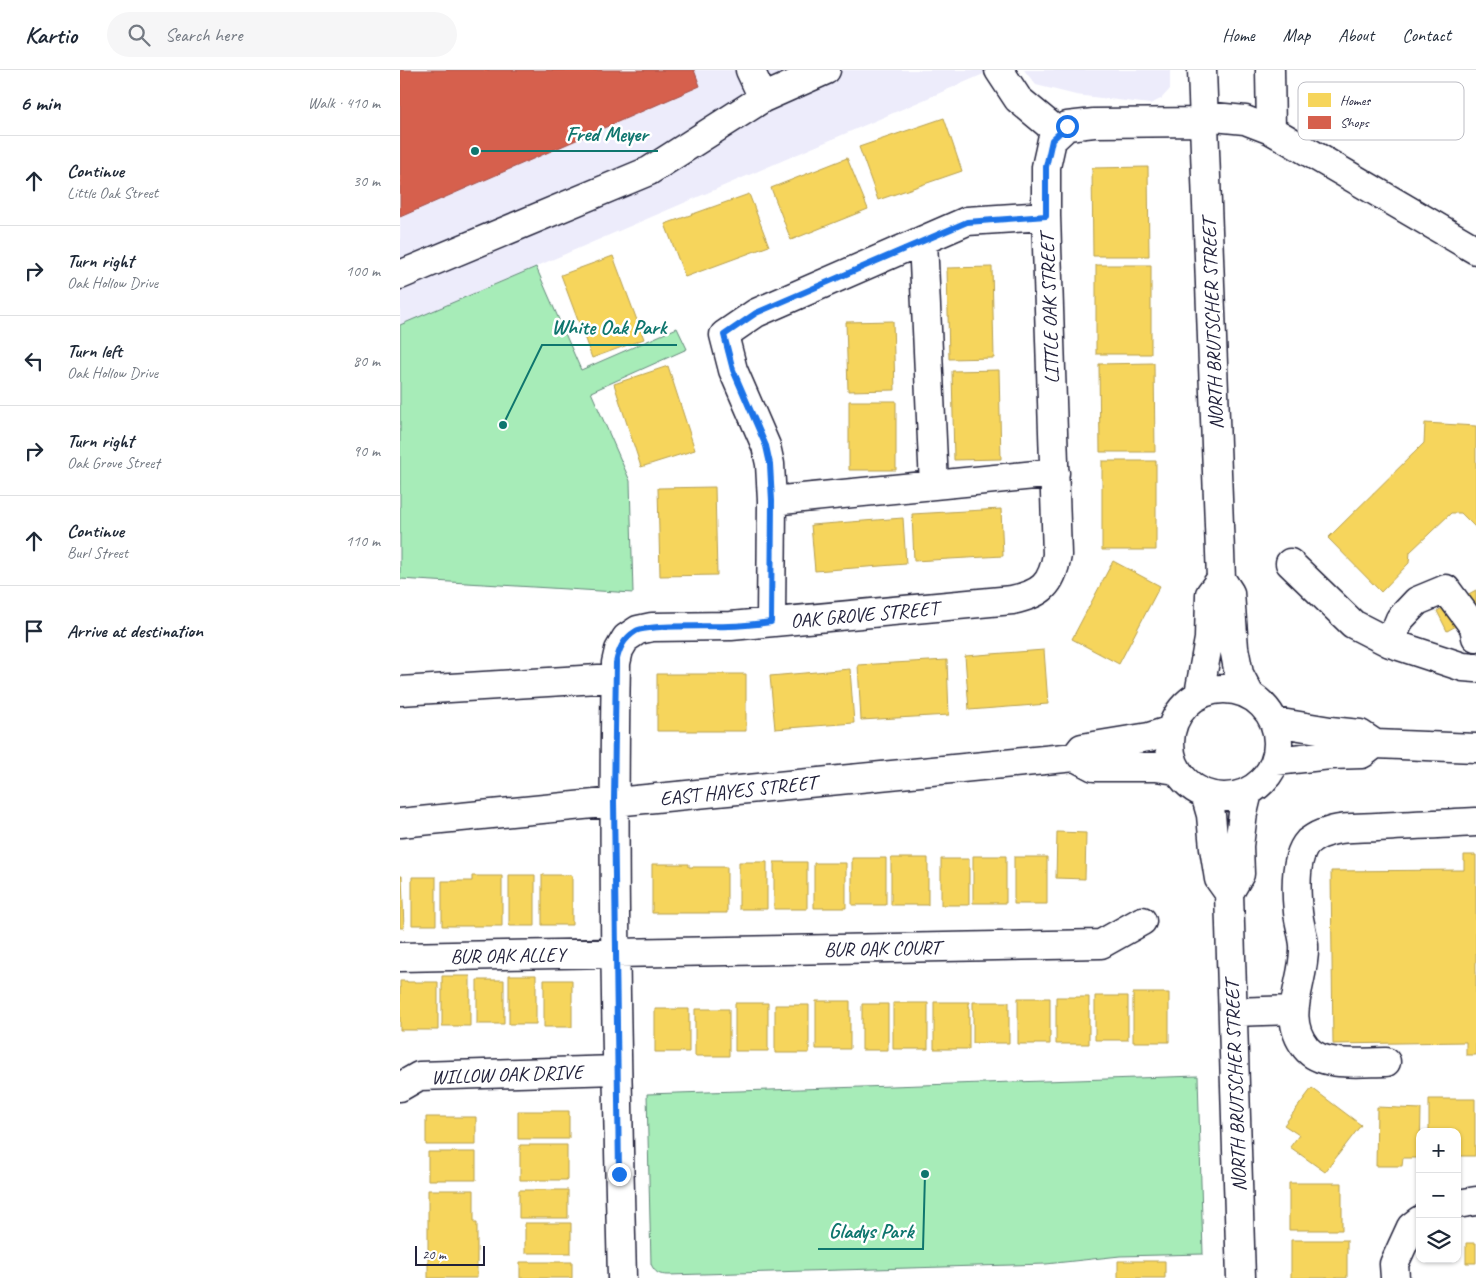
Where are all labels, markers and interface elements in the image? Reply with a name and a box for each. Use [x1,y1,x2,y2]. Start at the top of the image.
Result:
search box [107,12,457,57]
text: Kartio [25,20,77,50]
icon: search [125,21,153,49]
text: Search here [165,23,242,47]
text: Home [1222,24,1255,46]
text: Map [1283,24,1310,46]
text: About [1338,24,1374,46]
text: Contact [1402,24,1451,46]
legend [1298,82,1464,140]
text: 6 min [20,90,61,116]
text: Homes [1340,92,1371,109]
text: Walk · 410 m [308,93,380,113]
text: Shops [1340,114,1370,131]
callout: Fred Meyer [556,115,658,151]
route start [1056,115,1079,138]
text: Fred Meyer [566,121,650,147]
text: Continue [67,159,124,183]
icon: ahead [20,167,48,195]
text: 30 m [353,171,380,191]
text: Little Oak Street [67,183,158,203]
street label: NORTH BRUTSCHER STREET [1196,213,1229,430]
street label: LITTLE OAK STREET [1034,229,1065,384]
text: Turn right [67,249,134,273]
icon: right [20,257,48,285]
text: 100 m [346,261,380,281]
text: Oak Hollow Drive [67,273,158,293]
callout: White Oak Park [542,309,677,345]
text: White Oak Park [552,314,669,340]
text: Turn left [67,339,122,363]
icon: left [20,347,48,375]
text: 80 m [353,351,380,371]
text: Oak Hollow Drive [67,363,158,383]
text: Turn right [67,429,134,453]
icon: right [20,437,48,465]
text: 90 m [353,441,380,461]
text: Oak Grove Street [67,453,160,473]
text: Continue [67,519,124,543]
icon: ahead [20,527,48,555]
text: 110 m [346,531,380,551]
text: Burl Street [67,543,128,563]
street label: OAK GROVE STREET [789,595,944,633]
icon: arrive [20,617,48,645]
text: Arrive at destination [67,619,203,643]
street label: EAST HAYES STREET [659,769,822,811]
street label: BUR OAK COURT [824,935,945,962]
street label: BUR OAK ALLEY [450,942,569,969]
street label: NORTH BRUTSCHER STREET [1219,975,1252,1192]
street label: WILLOW OAK DRIVE [431,1059,586,1090]
map controls [1416,1128,1461,1263]
button: + [1416,1128,1461,1173]
route end [608,1163,631,1186]
button: − [1416,1173,1461,1218]
callout: Gladys Park [818,1213,923,1249]
text: Gladys Park [829,1218,915,1244]
button: layers [1416,1218,1461,1263]
scale bar [415,1243,485,1266]
text: 20 m [422,1246,446,1263]

